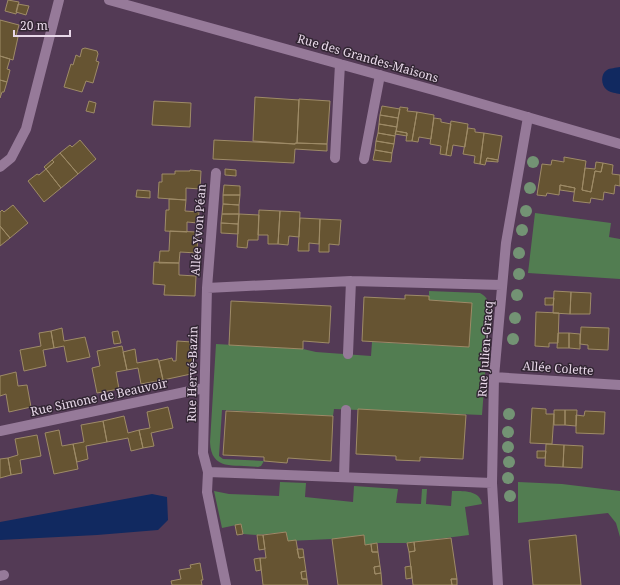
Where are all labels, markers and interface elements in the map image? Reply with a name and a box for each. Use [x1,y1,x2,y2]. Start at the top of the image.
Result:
scale bar [14,12,70,38]
text: 20 m [20,17,48,34]
street label: Rue des Grandes-Maisons [295,30,441,86]
street label: Allée Yvon Péan [186,183,210,277]
street label: Rue Julien-Gracq [473,300,497,398]
street label: Rue Hervé-Bazin [183,326,201,422]
street label: Allée Colette [522,357,594,379]
street label: Rue Simone de Beauvoir [29,374,170,420]

